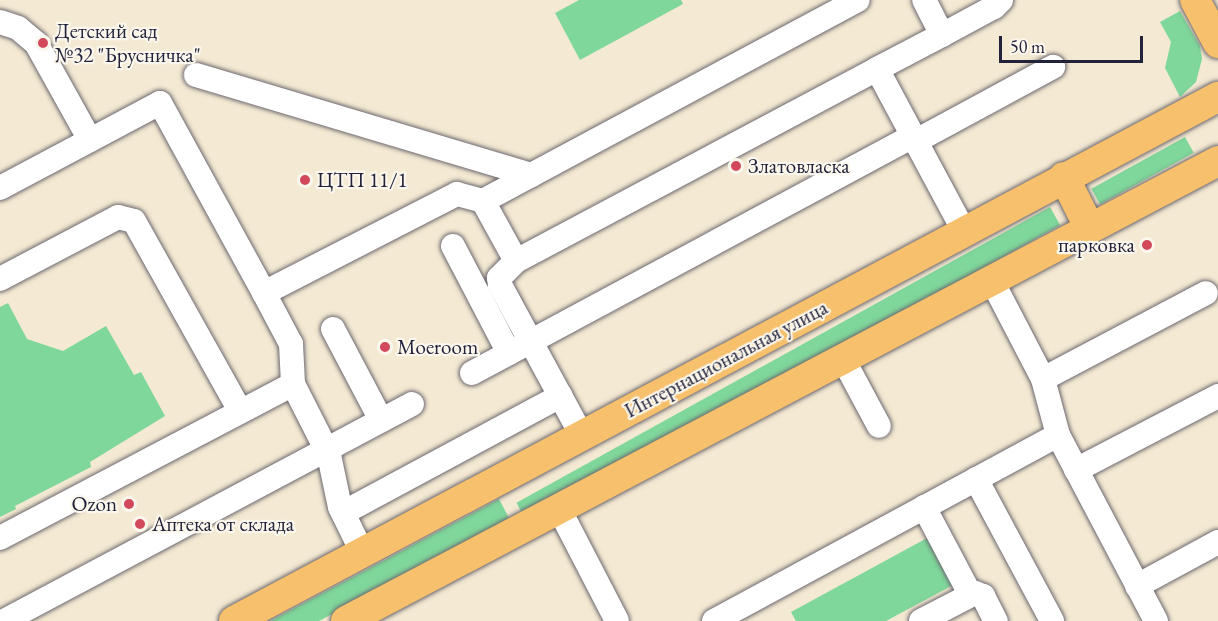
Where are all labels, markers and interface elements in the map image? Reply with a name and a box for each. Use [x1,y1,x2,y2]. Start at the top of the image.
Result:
place label: Детский сад №32 "Брусничка" [55,18,201,68]
scale bar [1002,24,1146,62]
text: 50 m [1010,35,1045,58]
marker: Детский сад №32 "Брусничка" [36,36,50,50]
place label: Златовласка [748,153,850,179]
marker: Златовласка [729,159,743,173]
place label: ЦТП 11/1 [317,167,408,193]
marker: ЦТП 11/1 [298,173,312,187]
place label: парковка [1058,232,1135,258]
marker: парковка [1140,238,1154,252]
street label: Интернациональная улица [620,295,832,423]
place label: Moeroom [397,334,478,360]
marker: Moeroom [378,340,392,354]
place label: Ozon [72,491,117,517]
marker: Ozon [122,497,136,511]
place label: Аптека от склада [152,511,294,537]
marker: Аптека от склада [133,517,147,531]

